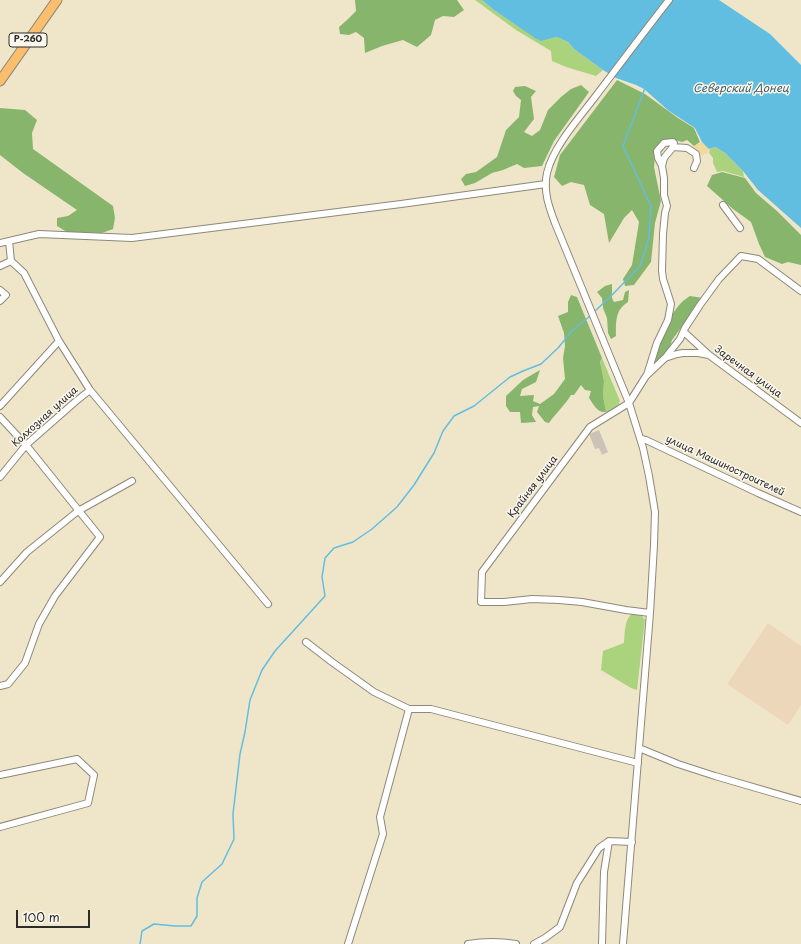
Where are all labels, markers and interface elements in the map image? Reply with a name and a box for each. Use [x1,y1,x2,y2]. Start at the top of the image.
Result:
road number: Р-260 [9,33,47,47]
water label: Северский Донец [693,82,789,96]
street label: Заречная улица [712,344,784,400]
street label: Колхозная улица [10,384,80,450]
street label: улица Машиностроителей [664,433,786,499]
street label: Крайняя улица [506,453,560,521]
scale bar [18,902,92,928]
text: 100 m [23,908,60,926]

